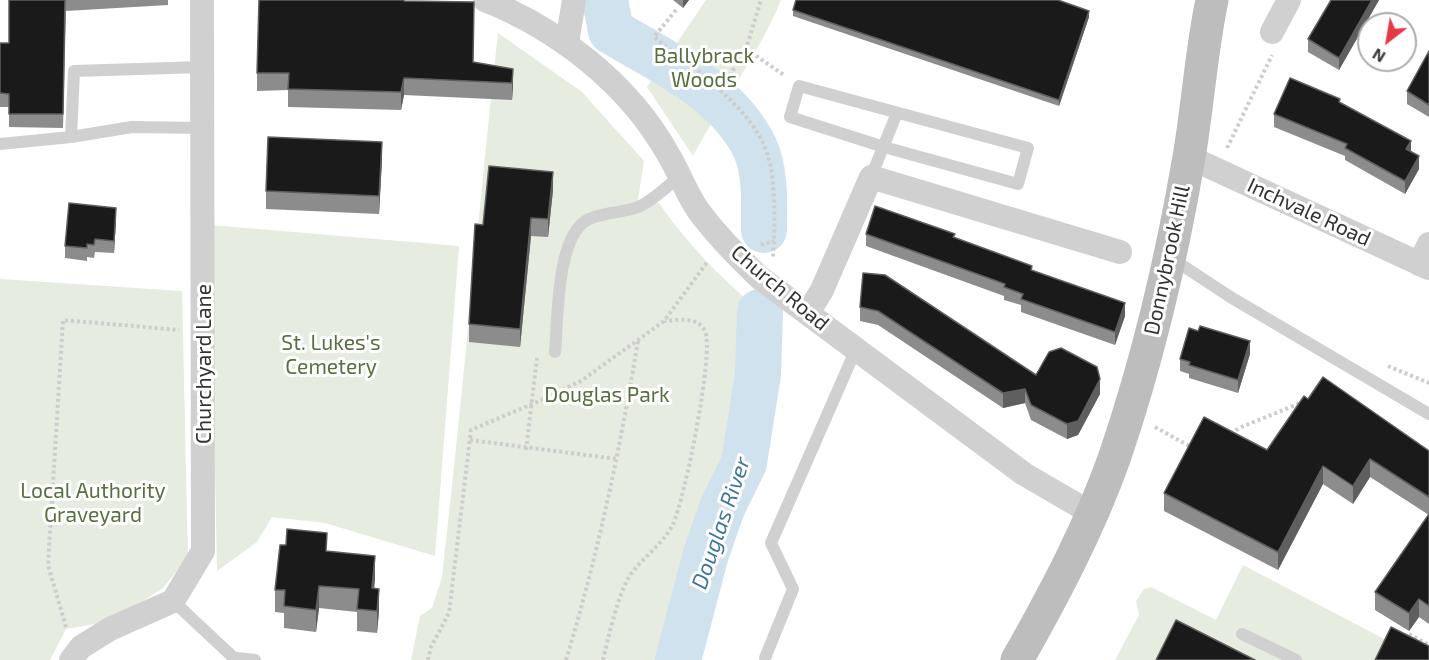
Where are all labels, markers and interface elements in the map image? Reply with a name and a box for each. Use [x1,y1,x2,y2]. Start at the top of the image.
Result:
north arrow [1357,12,1417,72]
park label: Ballybrack Woods [654,43,754,93]
text: N [1369,45,1388,67]
street label: Inchvale Road [1243,172,1375,252]
street label: Donnybrook Hill [1139,183,1195,337]
street label: Church Road [726,240,834,336]
street label: Churchyard Lane [191,284,217,444]
park label: St. Lukes's Cemetery [281,330,381,380]
park label: Douglas Park [544,382,670,408]
water label: Douglas River [686,453,756,593]
park label: Local Authority Graveyard [20,478,166,528]

